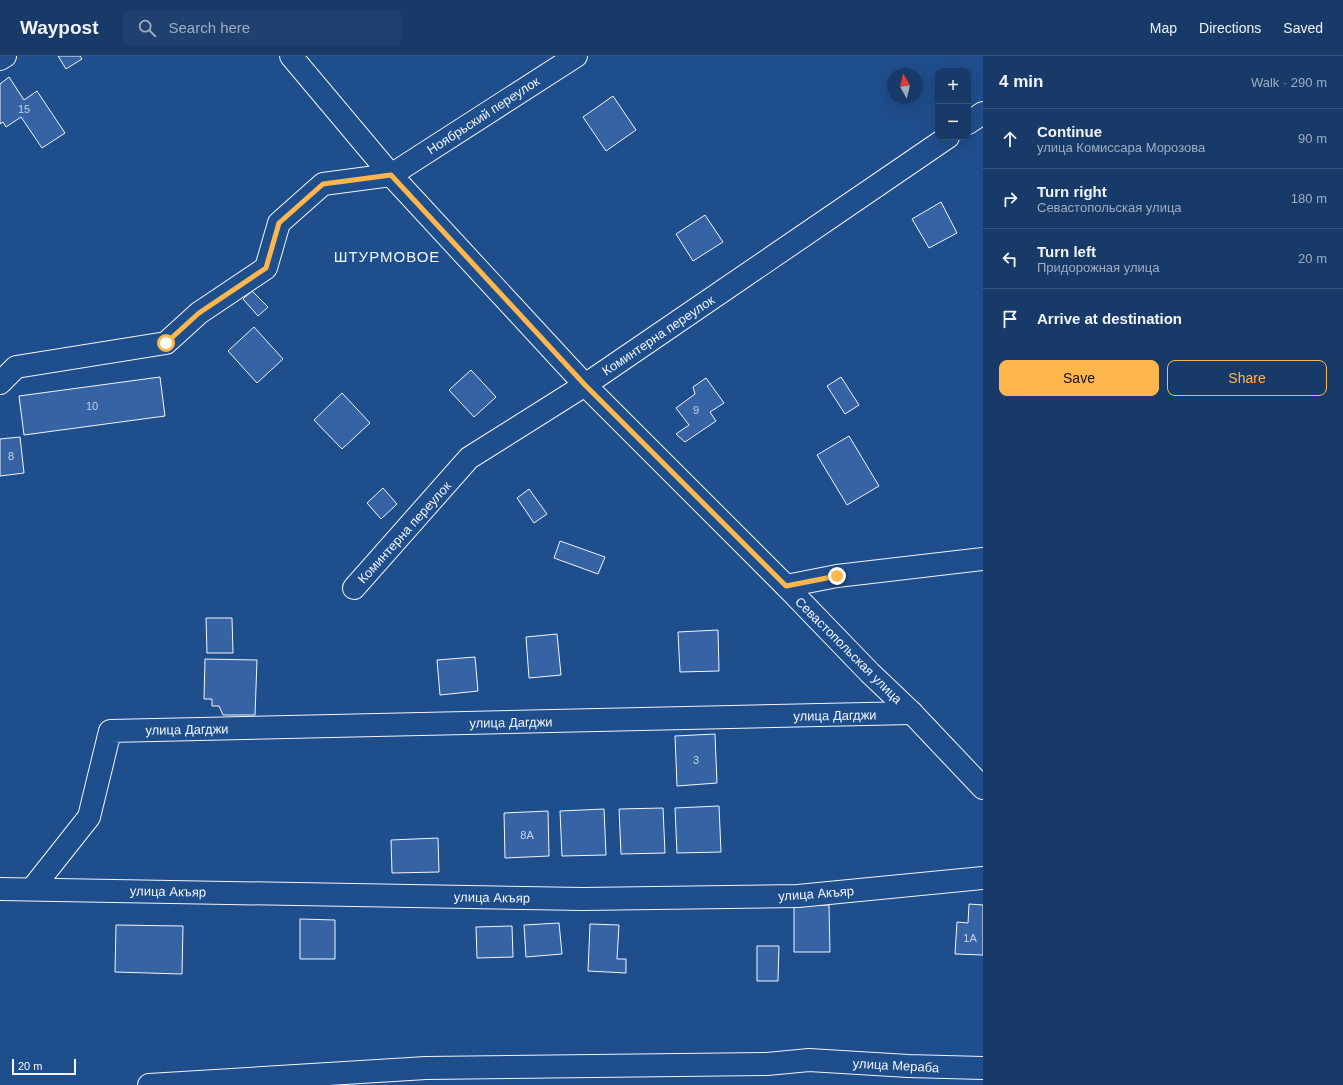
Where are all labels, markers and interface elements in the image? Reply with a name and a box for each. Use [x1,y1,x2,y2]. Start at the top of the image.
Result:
search box [122,10,402,46]
text: Waypost [20,17,98,38]
icon: search [136,17,158,39]
text: Search here [168,19,250,36]
text: Map [1150,20,1177,36]
text: Directions [1199,20,1261,36]
text: Saved [1283,20,1323,36]
north arrow [887,68,923,104]
map controls [935,68,971,140]
button: + [935,68,971,104]
text: 4 min [999,72,1043,91]
street label: Ноябрьский переулок [424,73,542,157]
text: Walk · 290 m [1251,75,1327,90]
house number: 15 [18,103,30,115]
button: − [935,104,971,140]
text: Continue [1037,123,1102,140]
icon: ahead [999,128,1021,150]
text: 90 m [1298,131,1327,146]
text: улица Комиссара Морозова [1037,140,1205,155]
text: Turn right [1037,183,1107,200]
icon: right [999,188,1021,210]
text: 180 m [1291,191,1327,206]
text: Севастопольская улица [1037,200,1182,215]
text: Turn left [1037,243,1096,260]
district label: ШТУРМОВОЕ [334,248,440,265]
icon: left [999,248,1021,270]
text: 20 m [1298,251,1327,266]
text: Придорожная улица [1037,260,1159,275]
street label: Коминтерна переулок [599,292,717,379]
icon: arrive [999,308,1021,330]
text: Arrive at destination [1037,310,1182,327]
route start [157,334,175,352]
button: Save [999,360,1159,396]
button: Share [1167,360,1327,396]
house number: 10 [86,400,98,412]
house number: 9 [693,404,699,416]
house number: 8 [8,450,14,462]
street label: Коминтерна переулок [355,478,454,586]
route end [828,567,846,585]
street label: Севастопольская улица [792,594,906,707]
street label: улица Дагджи [793,707,877,724]
street label: улица Дагджи [469,714,553,731]
street label: улица Дагджи [145,721,229,738]
house number: 3 [693,754,699,766]
house number: 8А [520,829,534,841]
street label: улица Акъяр [130,883,206,900]
street label: улица Акъяр [778,883,855,904]
street label: улица Акъяр [454,889,530,906]
house number: 1А [963,932,977,944]
street label: улица Мераба [852,1056,940,1075]
scale bar [12,1057,76,1076]
text: 20 m [18,1060,42,1072]

